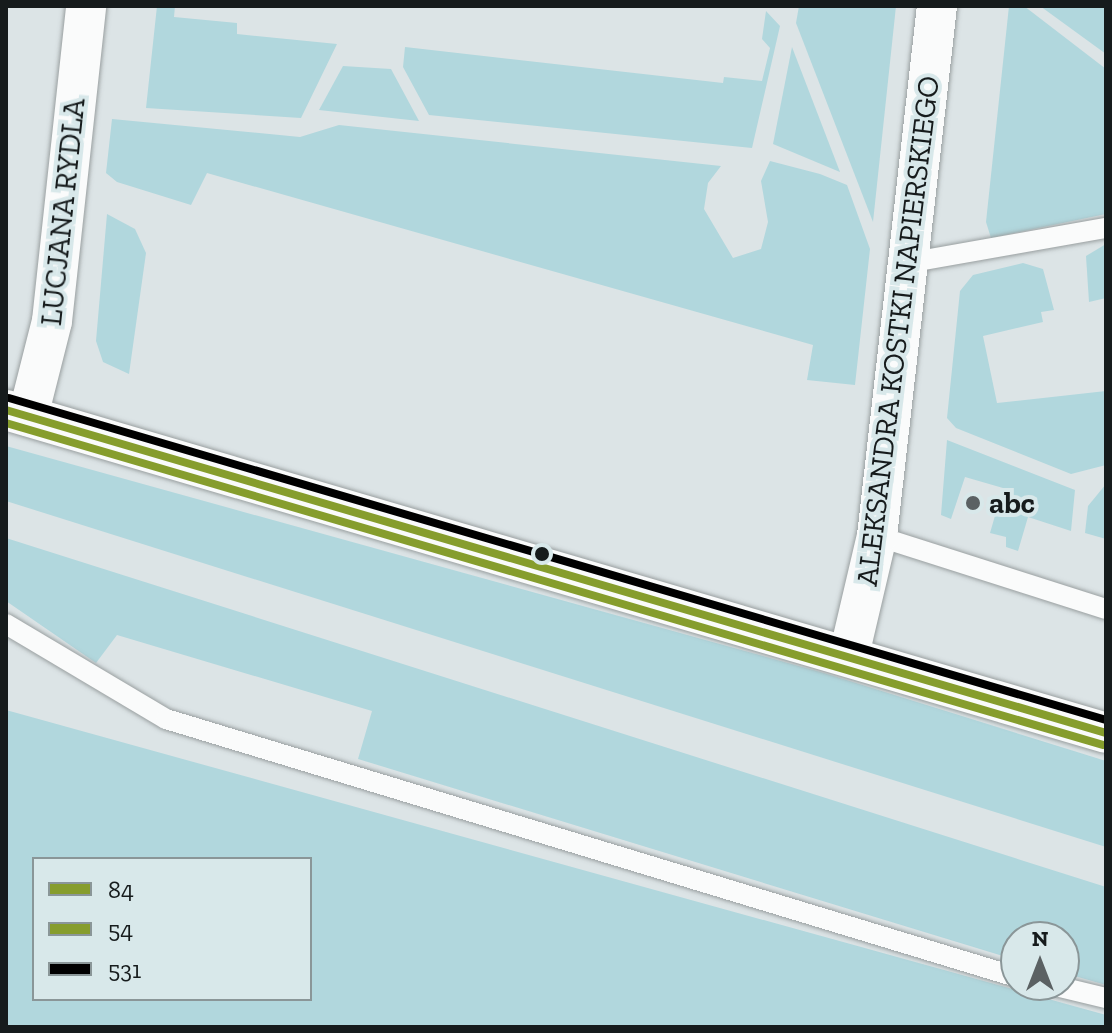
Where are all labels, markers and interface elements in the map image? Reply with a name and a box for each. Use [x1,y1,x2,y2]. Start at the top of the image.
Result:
street label: ALEKSANDRA KOSTKI NAPIERSKIEGO [849,73,947,589]
street label: LUCJANA RYDLA [33,96,93,328]
place label: abc [989,485,1035,521]
marker: abc [964,494,982,512]
unlabelled marker [534,546,550,562]
legend [32,857,312,1001]
text: 84 [108,875,134,904]
text: 54 [108,915,133,944]
north arrow [1000,921,1080,1001]
text: N [1032,925,1048,952]
text: 531 [108,955,141,984]

